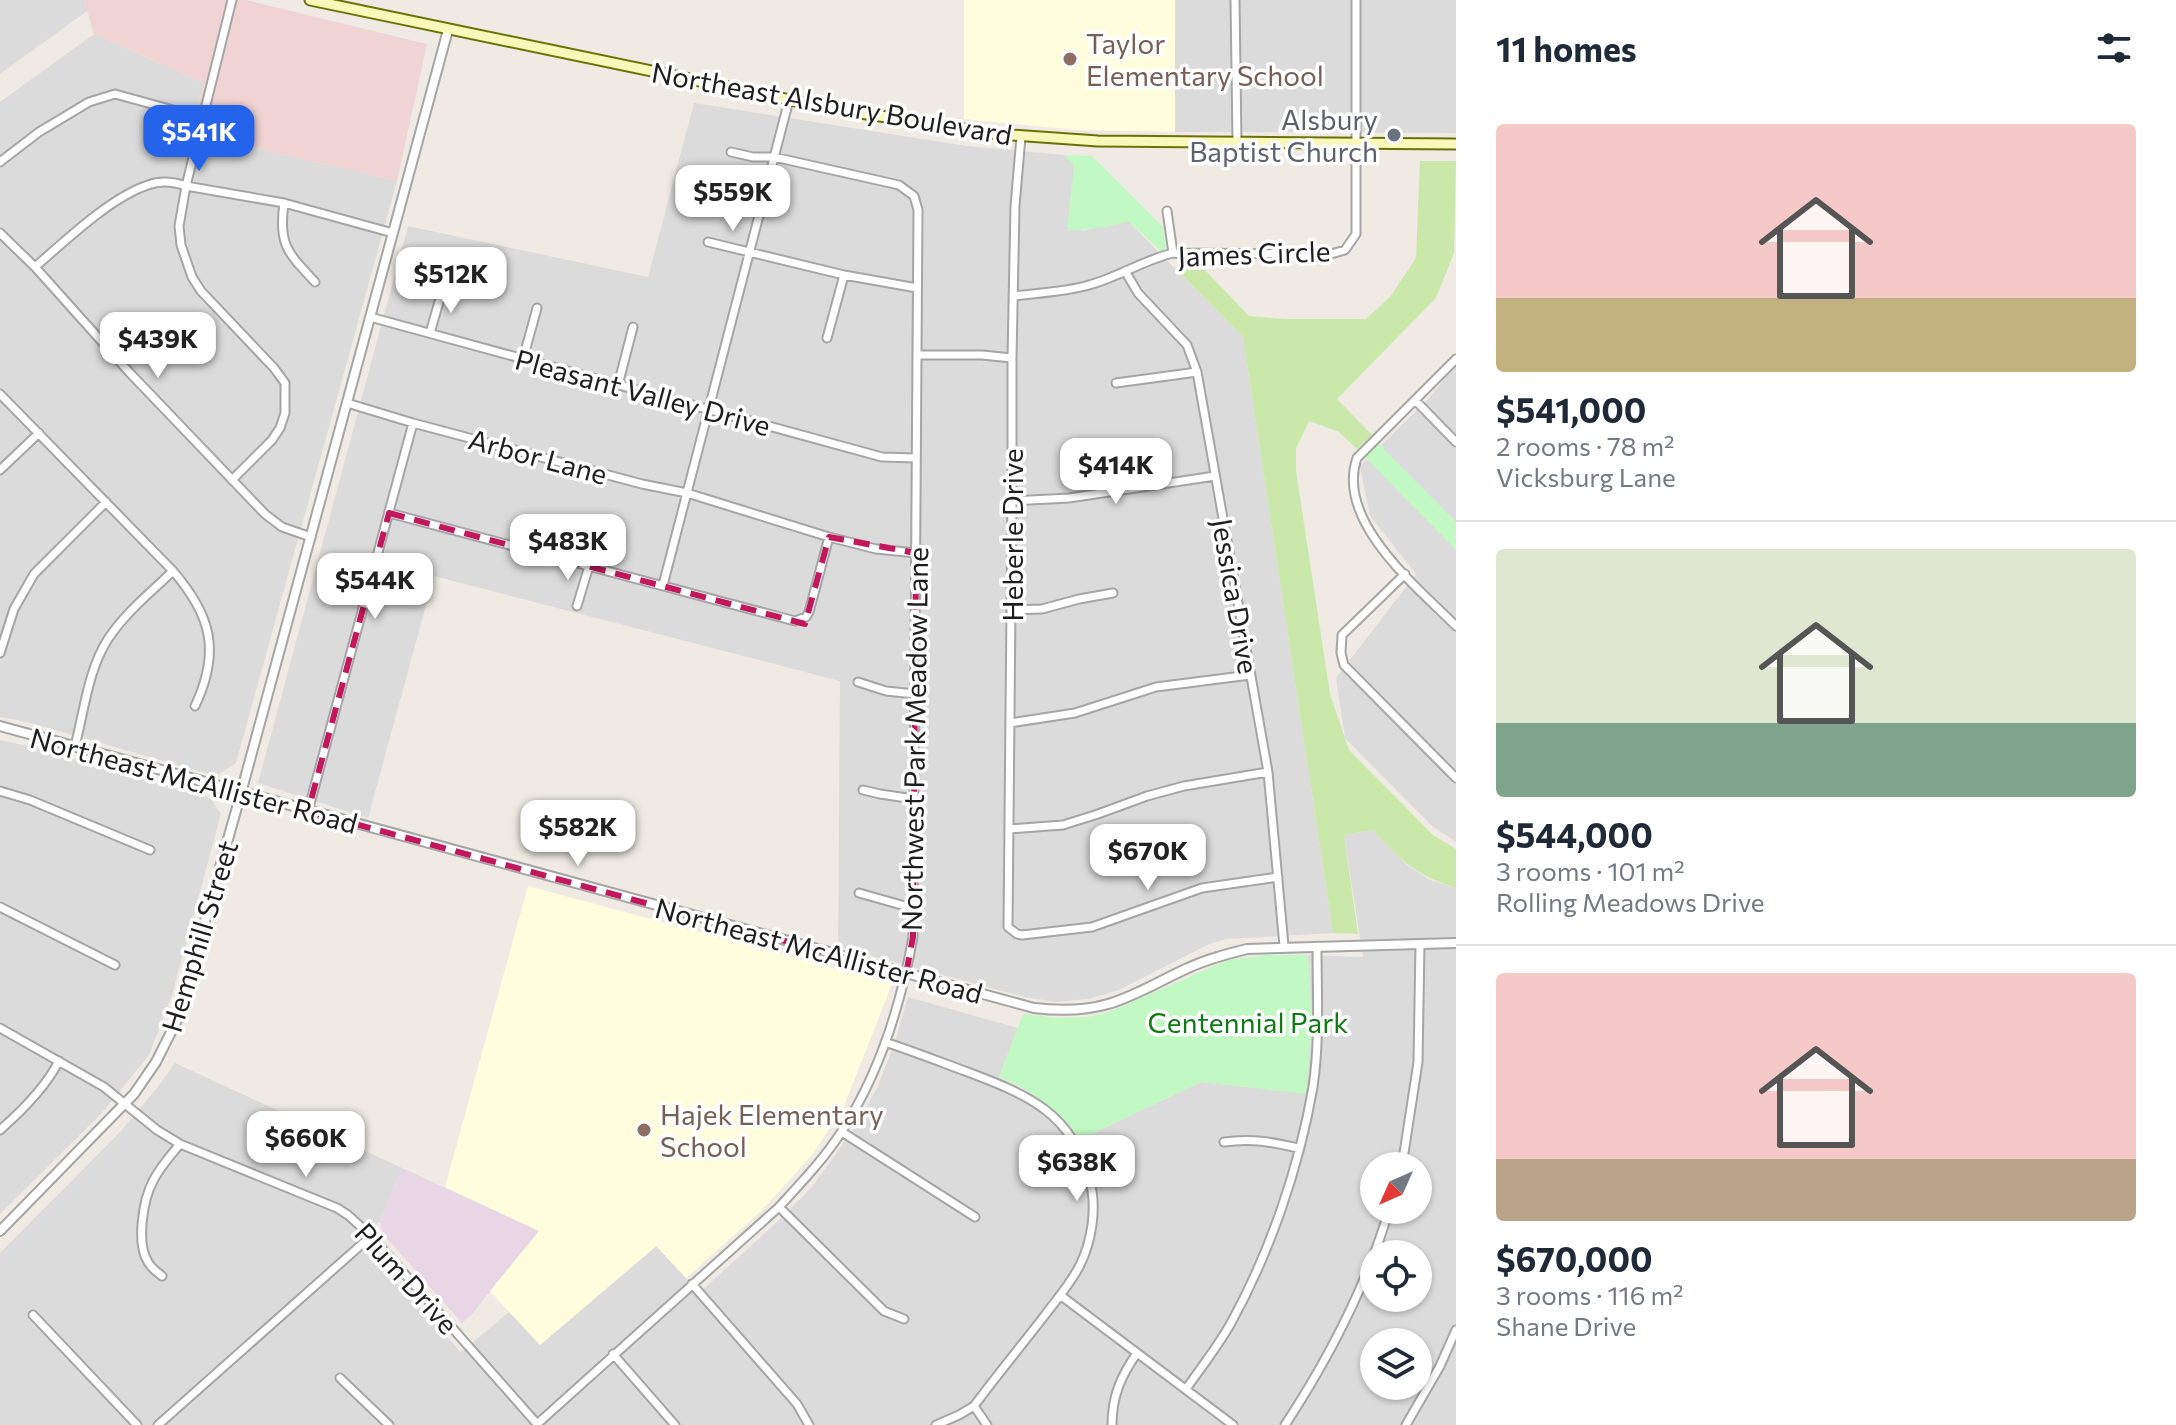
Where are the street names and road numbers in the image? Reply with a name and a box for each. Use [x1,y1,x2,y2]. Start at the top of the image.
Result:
street label: Northeast Alsbury Boulevard [649,55,1015,151]
street label: James Circle [1177,233,1331,273]
street label: Pleasant Valley Drive [512,342,774,442]
street label: Arbor Lane [465,421,611,491]
street label: Heberle Drive [995,448,1029,622]
street label: Jessica Drive [1206,516,1266,676]
street label: Northwest Park Meadow Lane [894,547,934,931]
street label: Northeast McAllister Road [27,720,361,840]
street label: Hemphill Street [154,836,244,1036]
street label: Northeast McAllister Road [652,890,986,1010]
street label: Plum Drive [348,1215,466,1341]

